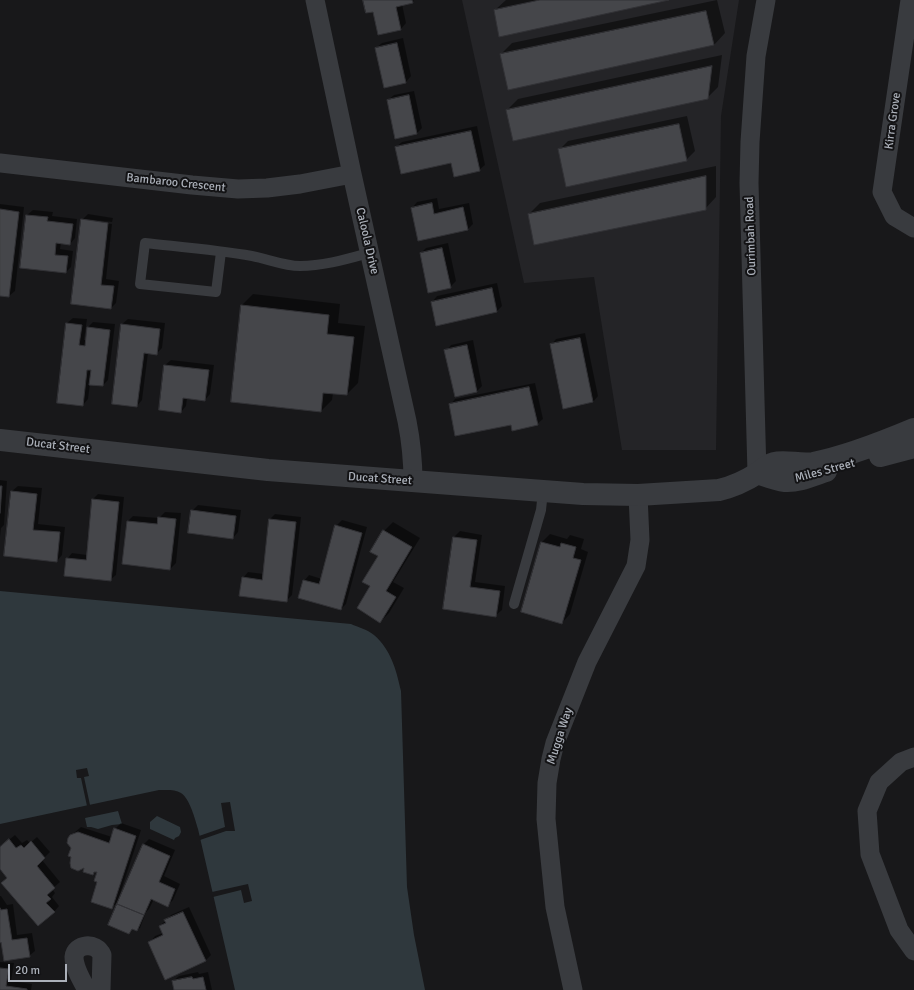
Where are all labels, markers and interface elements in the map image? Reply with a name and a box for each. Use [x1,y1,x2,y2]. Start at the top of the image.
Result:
street label: Kirra Grove [882,92,904,150]
street label: Bambaroo Crescent [126,171,226,195]
street label: Ourimbah Road [742,196,760,276]
street label: Caloola Drive [352,206,382,276]
street label: Ducat Street [25,435,91,457]
street label: Miles Street [793,456,857,486]
street label: Ducat Street [348,470,412,488]
street label: Mugga Way [544,706,576,766]
scale bar [10,956,69,982]
text: 20 m [15,963,40,978]

